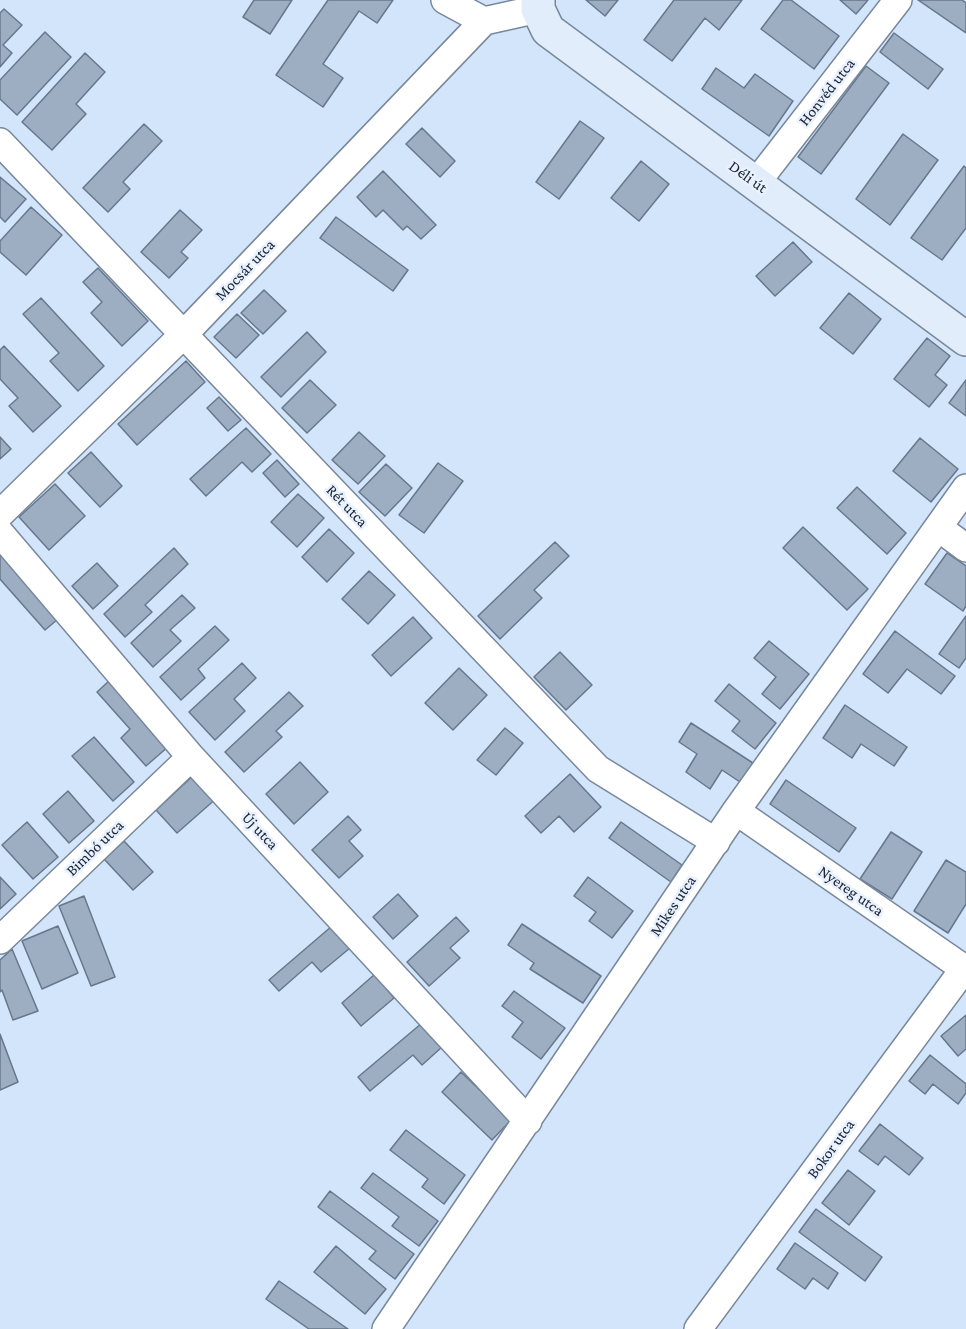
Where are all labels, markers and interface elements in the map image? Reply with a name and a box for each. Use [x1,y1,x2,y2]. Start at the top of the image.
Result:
street label: Honvéd utca [795,54,859,130]
street label: Déli út [725,157,771,197]
street label: Mocsár utca [211,235,279,305]
street label: Rét utca [322,481,372,531]
street label: Új utca [238,808,282,854]
street label: Bimbó utca [62,816,128,880]
street label: Nyereg utca [815,862,887,920]
street label: Mikes utca [646,872,700,940]
street label: Bokor utca [803,1116,859,1182]

